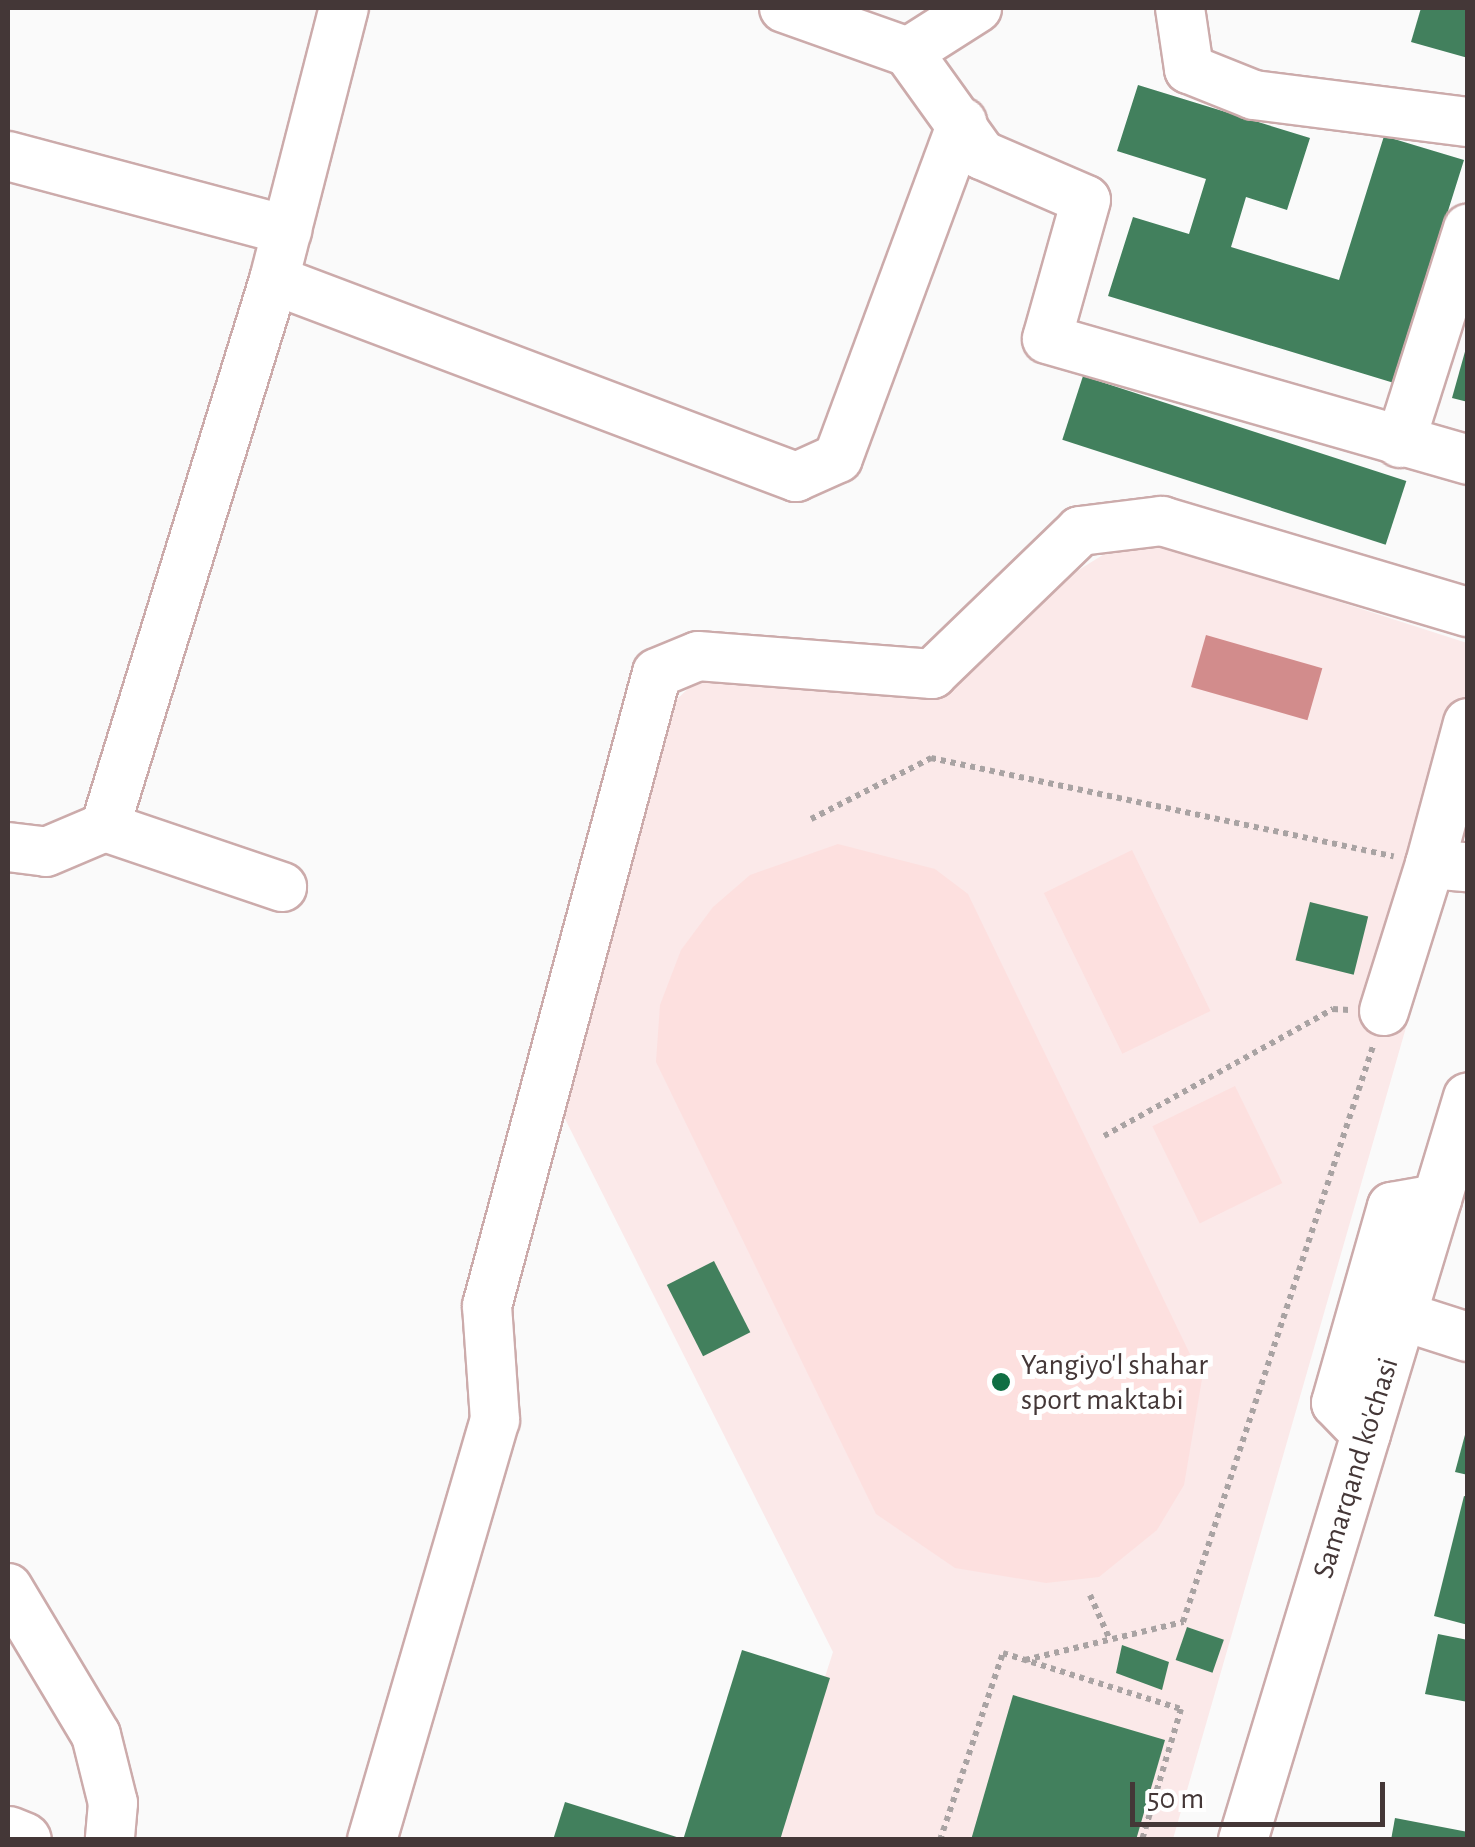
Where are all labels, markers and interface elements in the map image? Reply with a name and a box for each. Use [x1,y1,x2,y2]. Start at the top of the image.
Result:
place label: Yangiyo'l shahar sport maktabi [1021,1347,1208,1418]
street label: Samarqand ko'chasi [1305,1353,1407,1583]
marker: Yangiyo'l shahar sport maktabi [990,1371,1012,1393]
scale bar [1135,1762,1390,1824]
text: 50 m [1147,1784,1204,1814]

